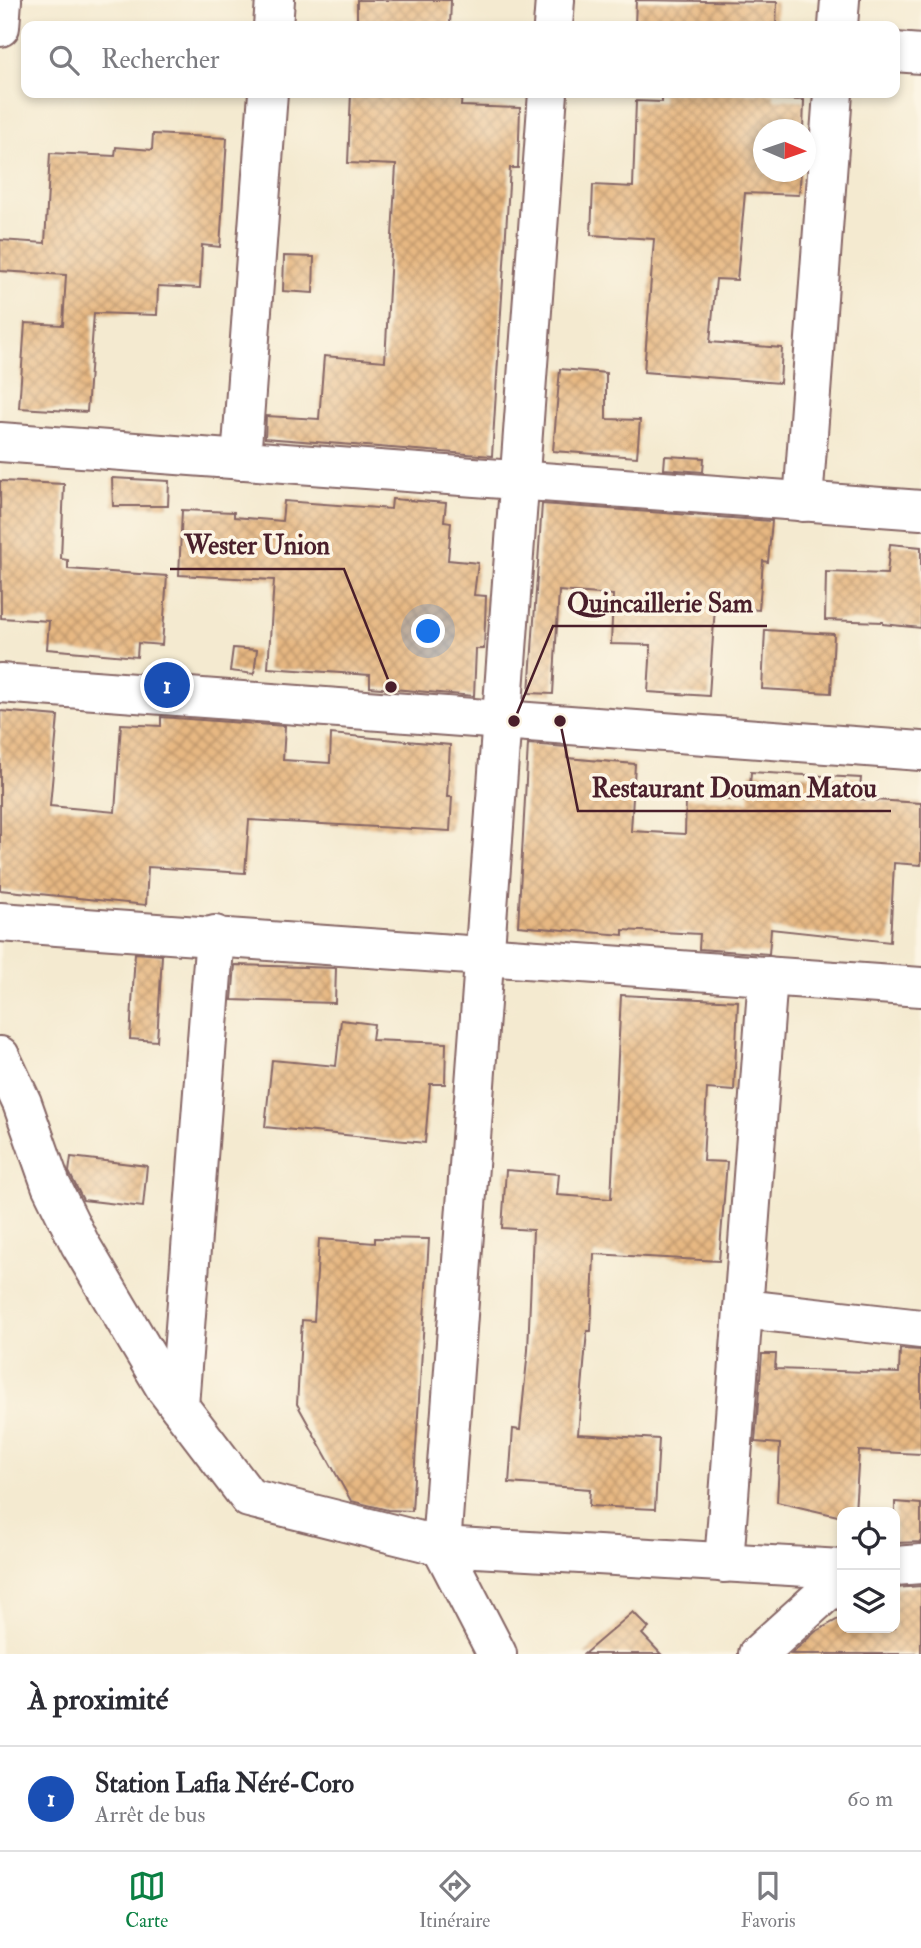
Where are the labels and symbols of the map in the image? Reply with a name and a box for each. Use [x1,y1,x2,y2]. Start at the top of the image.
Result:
north arrow [753,119,816,182]
callout: Wester Union [170,522,344,569]
text: Wester Union [183,530,330,562]
callout: Quincaillerie Sam [553,579,767,626]
text: Quincaillerie Sam [567,588,754,620]
your location [411,614,445,648]
pin: 1 [144,659,190,711]
callout: Restaurant Douman Matou [578,764,891,811]
text: Restaurant Douman Matou [591,773,877,805]

